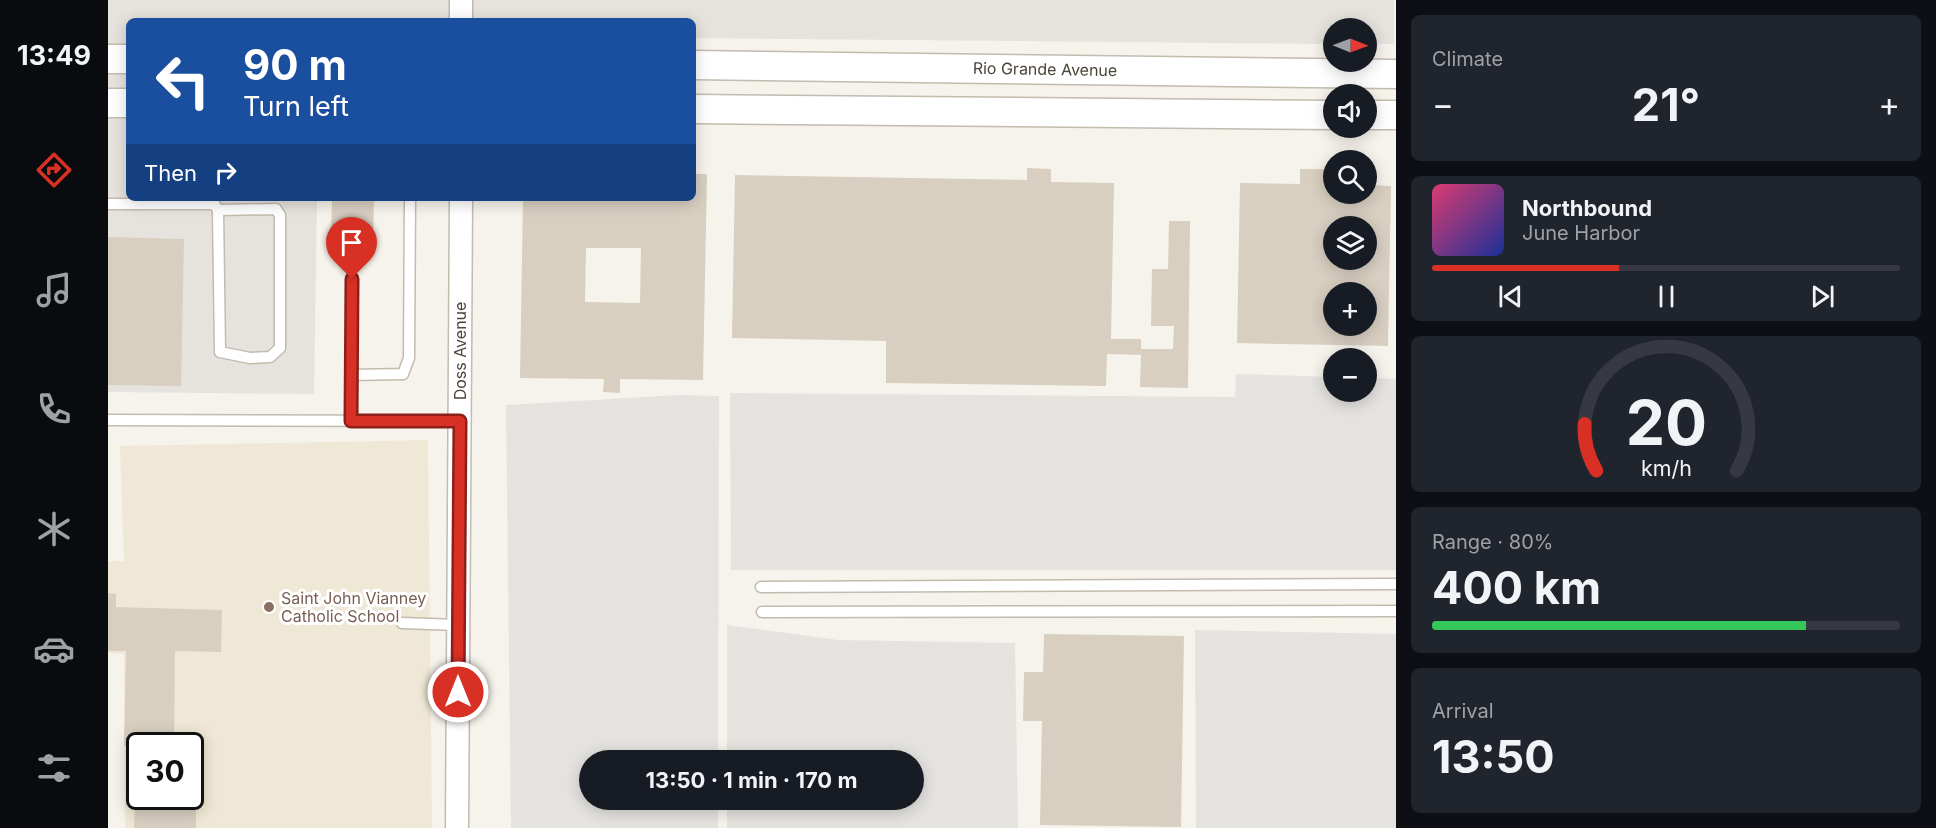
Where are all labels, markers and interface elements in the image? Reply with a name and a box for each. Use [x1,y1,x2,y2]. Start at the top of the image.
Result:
north arrow [1323,18,1377,72]
map controls [1323,18,1377,402]
text: 13:49 [17,39,91,72]
text: 90 m [243,39,347,90]
icon: left [144,42,222,120]
text: Climate [1432,47,1503,71]
street label: Rio Grande Avenue [973,58,1117,80]
text: 21° [1632,77,1700,132]
button: sound [1323,84,1377,138]
text: − [1432,84,1454,124]
text: + [1878,84,1900,124]
text: Turn left [243,90,349,123]
icon: directions [33,149,75,191]
button: search [1323,150,1377,204]
icon: right [209,156,242,189]
text: Then [144,160,197,186]
text: Northbound [1522,195,1652,221]
button: layers [1323,216,1377,270]
pin [326,217,377,279]
text: June Harbor [1522,221,1640,245]
icon: arrive [335,226,368,259]
icon: music [33,269,75,311]
icon: previous [1494,280,1527,313]
icon: pause [1650,280,1683,313]
icon: next [1806,280,1839,313]
button: + [1323,282,1377,336]
street label: Doss Avenue [450,302,470,400]
button: − [1323,348,1377,402]
text: 20 [1625,385,1707,460]
icon: phone [33,388,75,430]
text: km/h [1641,455,1691,481]
icon: climate [33,508,75,550]
text: Range · 80% [1432,530,1553,554]
text: 400 km [1432,560,1601,615]
place label: Saint John Vianney Catholic School [281,588,426,626]
marker: Saint John Vianney Catholic School [262,600,276,614]
icon: car [33,628,75,670]
position arrow [426,660,490,724]
text: Arrival [1432,699,1494,723]
text: 13:50 [1432,729,1555,784]
speed limit sign: 30 [126,732,204,810]
icon: filters [33,747,75,789]
text: 13:50 · 1 min · 170 m [646,767,857,793]

